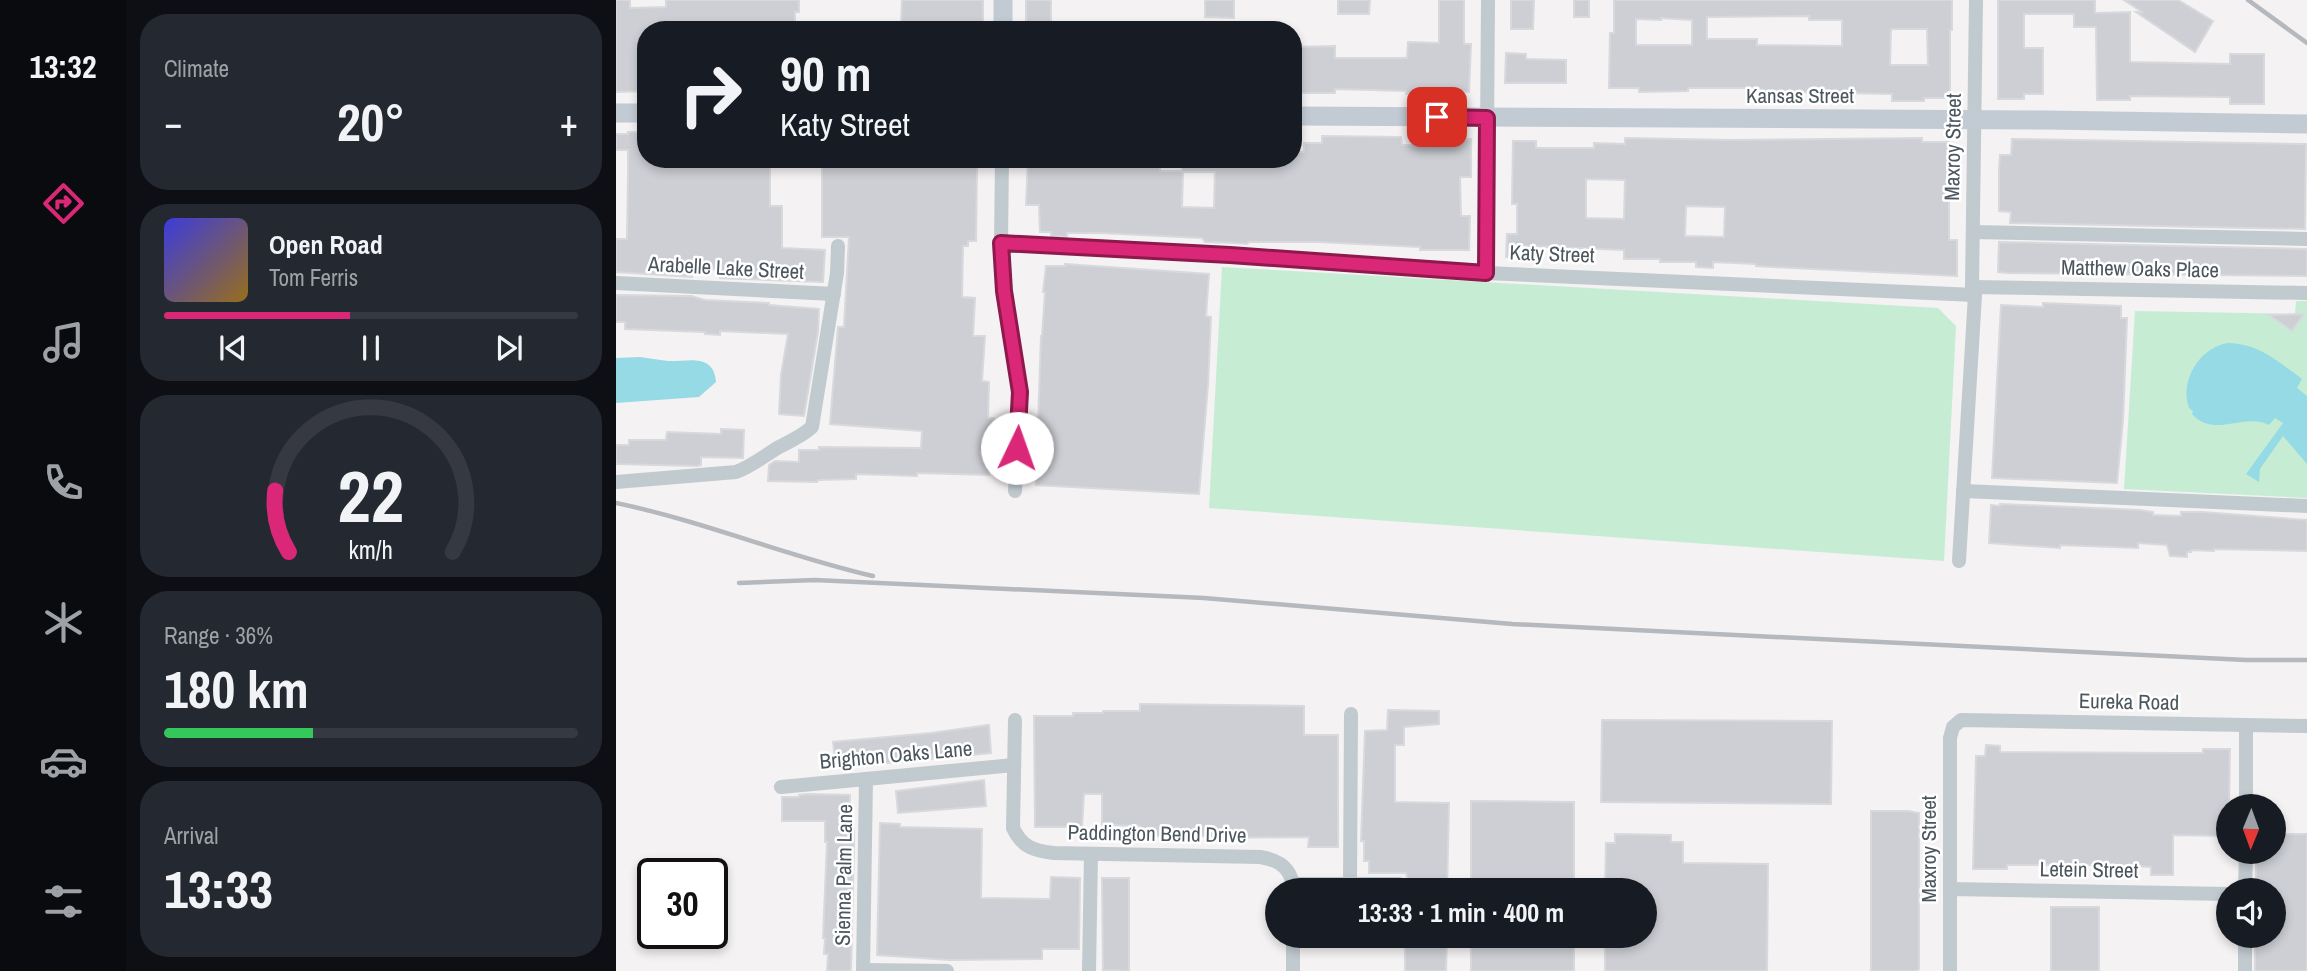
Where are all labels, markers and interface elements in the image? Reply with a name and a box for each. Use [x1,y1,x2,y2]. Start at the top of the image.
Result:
text: 90 m [780,40,872,106]
text: 13:32 [29,45,97,88]
icon: right [665,49,756,140]
text: Climate [164,53,229,84]
street label: Kansas Street [1746,81,1854,110]
text: 20° [337,87,405,157]
pin [1407,87,1467,147]
street label: Maxroy Street [1937,93,1968,201]
text: − [164,97,182,148]
text: + [560,97,578,148]
icon: arrive [1418,98,1456,136]
text: Katy Street [780,103,910,146]
icon: directions [39,179,88,228]
text: Open Road [269,227,383,262]
street label: Katy Street [1509,238,1595,269]
street label: Arabelle Lake Street [646,249,805,286]
street label: Matthew Oaks Place [2061,253,2219,284]
text: Tom Ferris [269,262,358,293]
icon: music [39,318,88,367]
icon: previous [214,329,252,367]
icon: pause [352,329,390,367]
icon: next [490,329,528,367]
position arrow [980,411,1054,485]
text: 22 [338,447,404,545]
icon: phone [39,458,88,507]
text: km/h [349,532,393,566]
icon: climate [39,598,88,647]
text: Range · 36% [164,620,273,651]
text: 180 km [164,654,309,724]
street label: Eureka Road [2079,686,2180,717]
street label: Brighton Oaks Lane [818,733,974,776]
icon: car [39,737,88,786]
north arrow [2216,794,2286,864]
map controls [2216,794,2286,948]
street label: Maxroy Street [1914,795,1943,903]
street label: Sienna Palm Lane [828,804,859,946]
street label: Paddington Bend Drive [1067,817,1247,850]
text: Arrival [164,820,219,851]
text: 13:33 [164,854,273,924]
street label: Letein Street [2039,854,2139,885]
speed limit sign: 30 [637,858,728,949]
icon: filters [39,877,88,926]
button: sound [2216,878,2286,948]
text: 13:33 · 1 min · 400 m [1358,895,1564,930]

